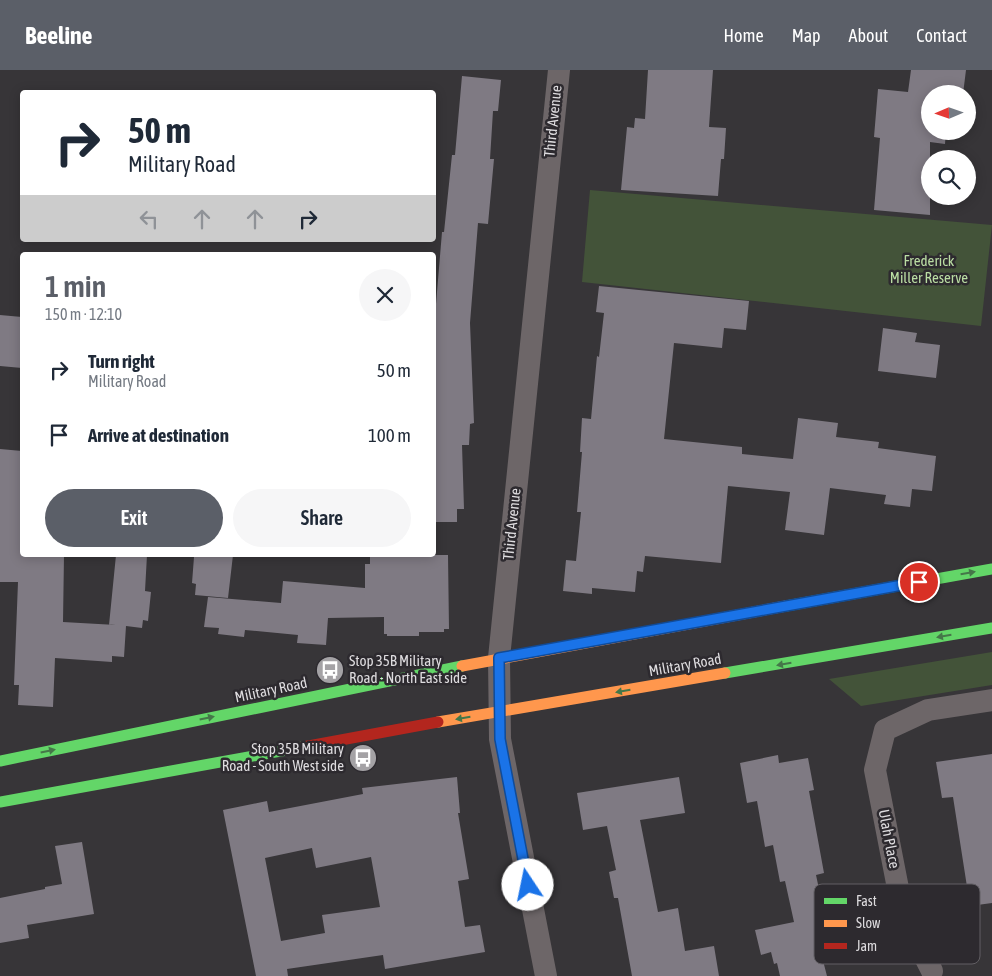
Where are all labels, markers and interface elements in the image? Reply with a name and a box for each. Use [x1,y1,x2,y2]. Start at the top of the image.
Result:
text: Beeline [25,22,92,49]
text: Home [724,25,764,46]
text: Map [792,25,821,46]
text: About [849,25,888,46]
text: Contact [916,25,967,46]
street label: Third Avenue [540,84,565,158]
north arrow [921,85,976,140]
map controls [921,85,976,205]
icon: right [45,110,110,175]
text: 50 m [128,110,191,150]
button: search [921,150,976,205]
text: Military Road [128,151,236,177]
icon: left [135,205,163,233]
icon: ahead [188,205,216,233]
icon: ahead [241,205,269,233]
icon: right [294,205,322,233]
park label: Frederick Miller Reserve [890,252,968,286]
text: 1 min [45,269,106,303]
button: close [359,269,411,321]
text: 150 m · 12:10 [45,305,122,323]
text: Turn right [88,350,155,372]
icon: right [45,356,73,384]
text: 50 m [377,359,411,381]
text: Military Road [88,372,166,390]
icon: arrive [45,421,73,449]
text: Arrive at destination [88,424,229,446]
text: 100 m [368,424,411,446]
street label: Third Avenue [499,487,524,561]
button: Exit [45,489,223,547]
button: Share [233,489,411,547]
pin [898,561,940,603]
icon: arrive [905,568,933,596]
one-way arrow [961,569,977,577]
one-way arrow [936,633,952,641]
street label: Military Road [647,650,723,679]
place label: Stop 35B Military Road - North East side [349,652,467,686]
bus stop icon: Stop 35B Military Road - North East side [315,655,345,685]
one-way arrow [775,660,791,668]
street label: Military Road [233,674,309,705]
one-way arrow [615,687,631,695]
one-way arrow [199,714,214,722]
one-way arrow [455,715,471,723]
place label: Stop 35B Military Road - South West side [222,740,344,774]
bus stop icon: Stop 35B Military Road - South West side [348,743,378,773]
one-way arrow [40,747,55,755]
street label: Ulah Place [875,808,904,870]
position arrow [501,858,553,910]
legend [814,884,980,964]
text: Fast [856,893,877,909]
text: Slow [856,915,881,931]
text: Jam [856,938,877,954]

